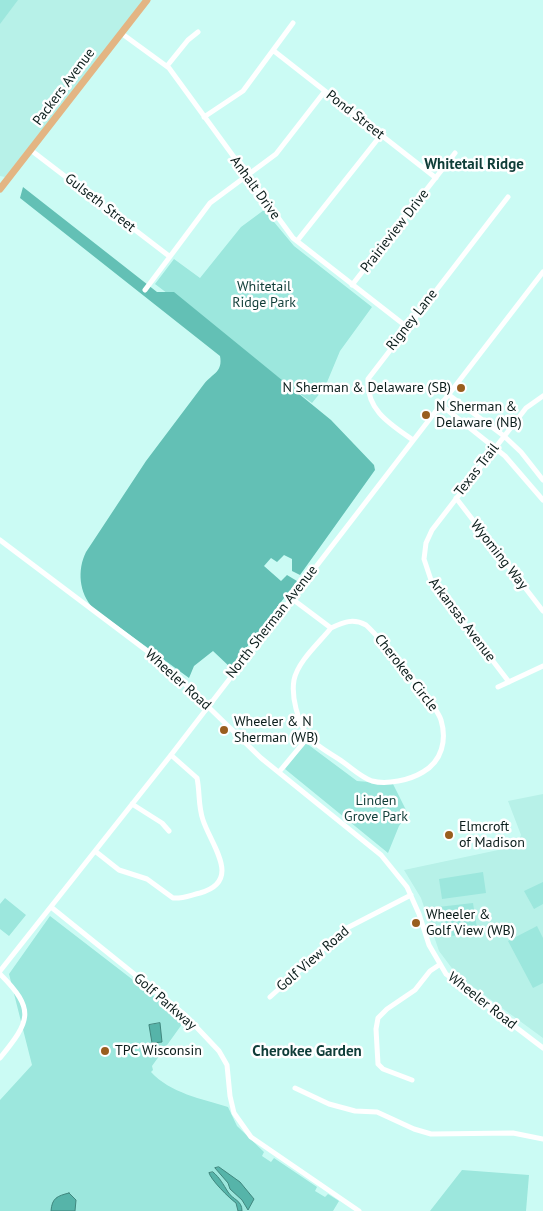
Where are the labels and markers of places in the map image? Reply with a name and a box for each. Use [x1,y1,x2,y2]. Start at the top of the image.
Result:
place label: N Sherman & Delaware (SB) [282,380,451,396]
marker: N Sherman & Delaware (SB) [455,382,467,394]
place label: N Sherman & Delaware (NB) [436,399,522,432]
marker: N Sherman & Delaware (NB) [420,409,432,421]
place label: Wheeler & N Sherman (WB) [234,714,318,746]
marker: Wheeler & N Sherman (WB) [218,724,230,736]
place label: Elmcroft of Madison [459,819,525,852]
marker: Elmcroft of Madison [443,829,455,841]
place label: Wheeler & Golf View (WB) [426,907,515,940]
marker: Wheeler & Golf View (WB) [410,917,422,929]
place label: TPC Wisconsin [115,1043,202,1059]
marker: TPC Wisconsin [99,1045,111,1057]

